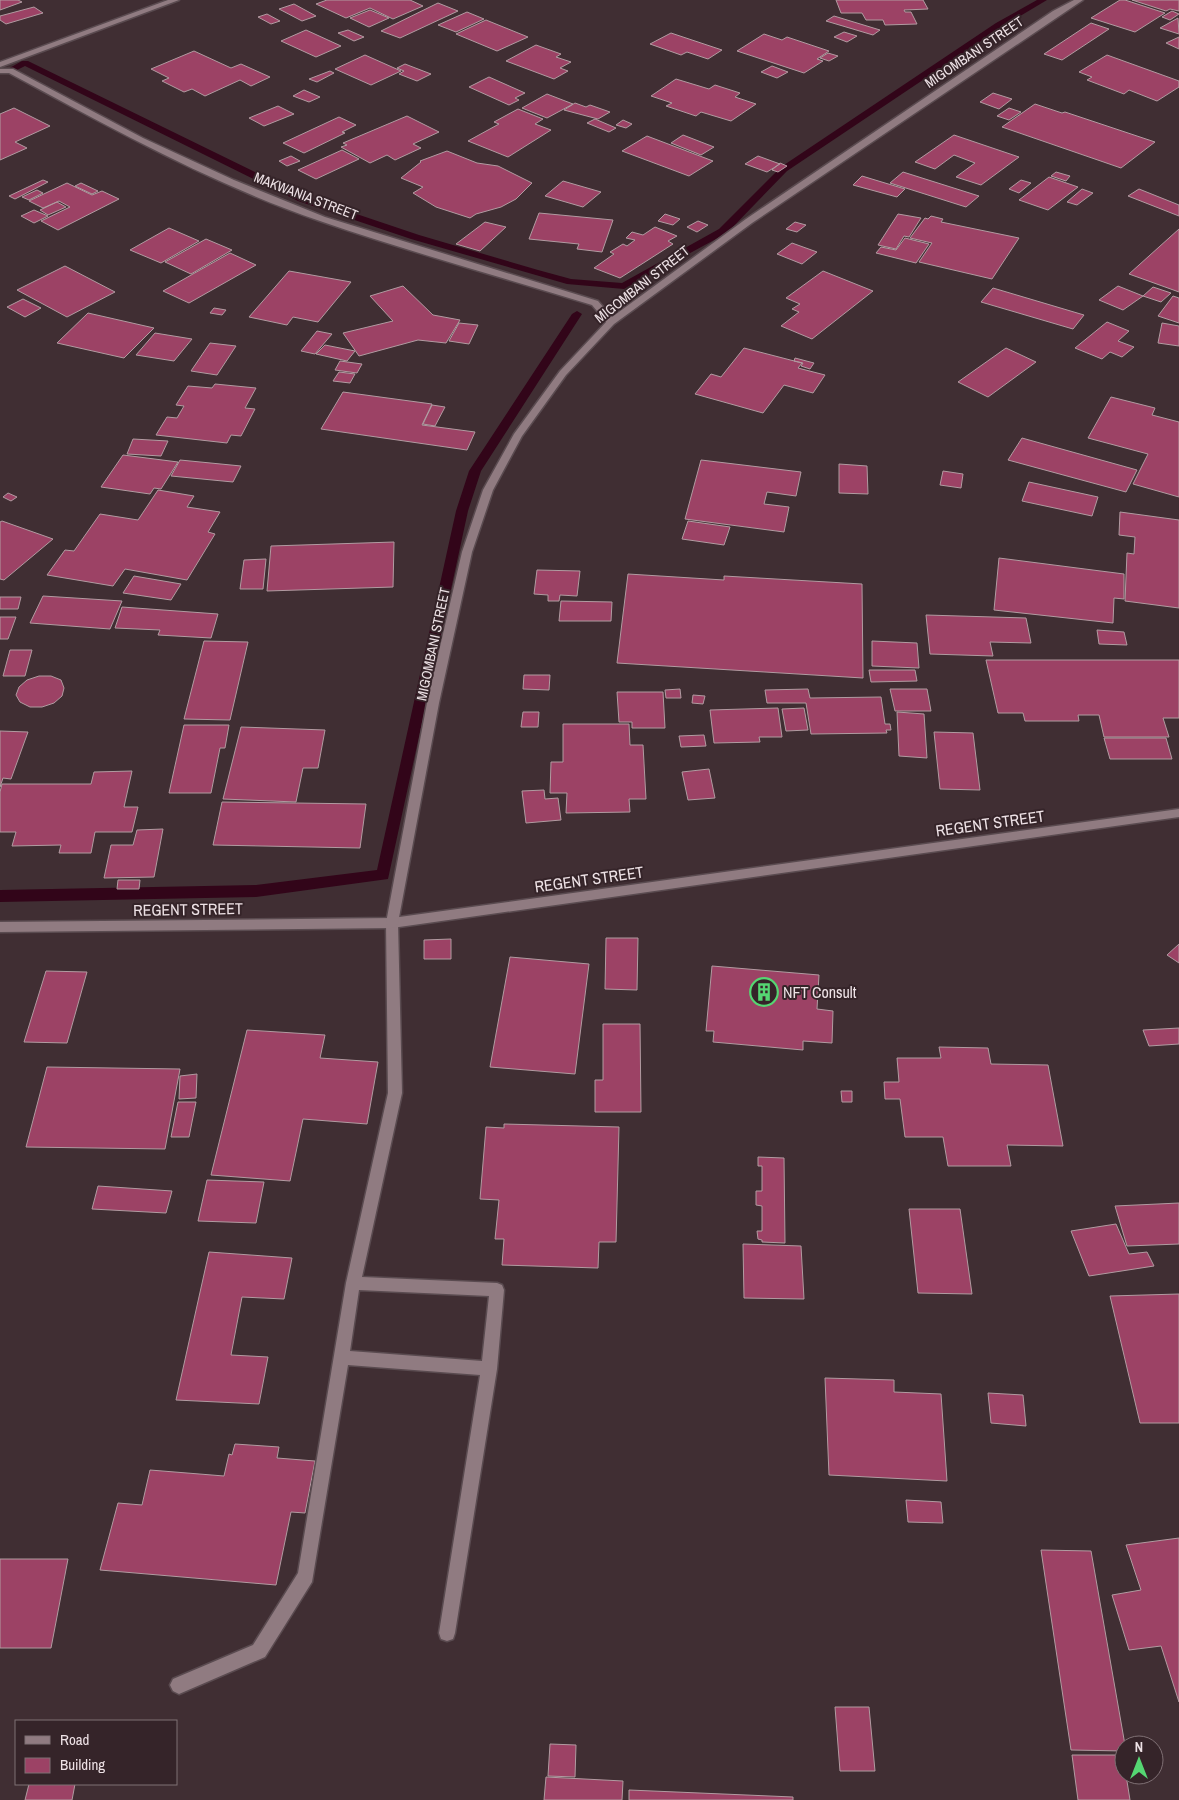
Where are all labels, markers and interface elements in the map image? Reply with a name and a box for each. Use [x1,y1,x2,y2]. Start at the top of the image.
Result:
street label: MIGOMBANI STREET [921,12,1027,92]
street label: MAKWANIA STREET [251,168,361,224]
street label: MIGOMBANI STREET [591,241,693,327]
street label: MIGOMBANI STREET [412,586,454,702]
street label: REGENT STREET [934,804,1046,842]
street label: REGENT STREET [533,860,645,898]
street label: REGENT STREET [133,897,243,921]
building icon: NFT Consult [749,977,779,1007]
place label: NFT Consult [783,981,857,1003]
legend [15,1720,178,1785]
text: Road [60,1729,89,1750]
north arrow [1114,1735,1164,1785]
text: N [1135,1738,1143,1756]
text: Building [60,1754,105,1775]

